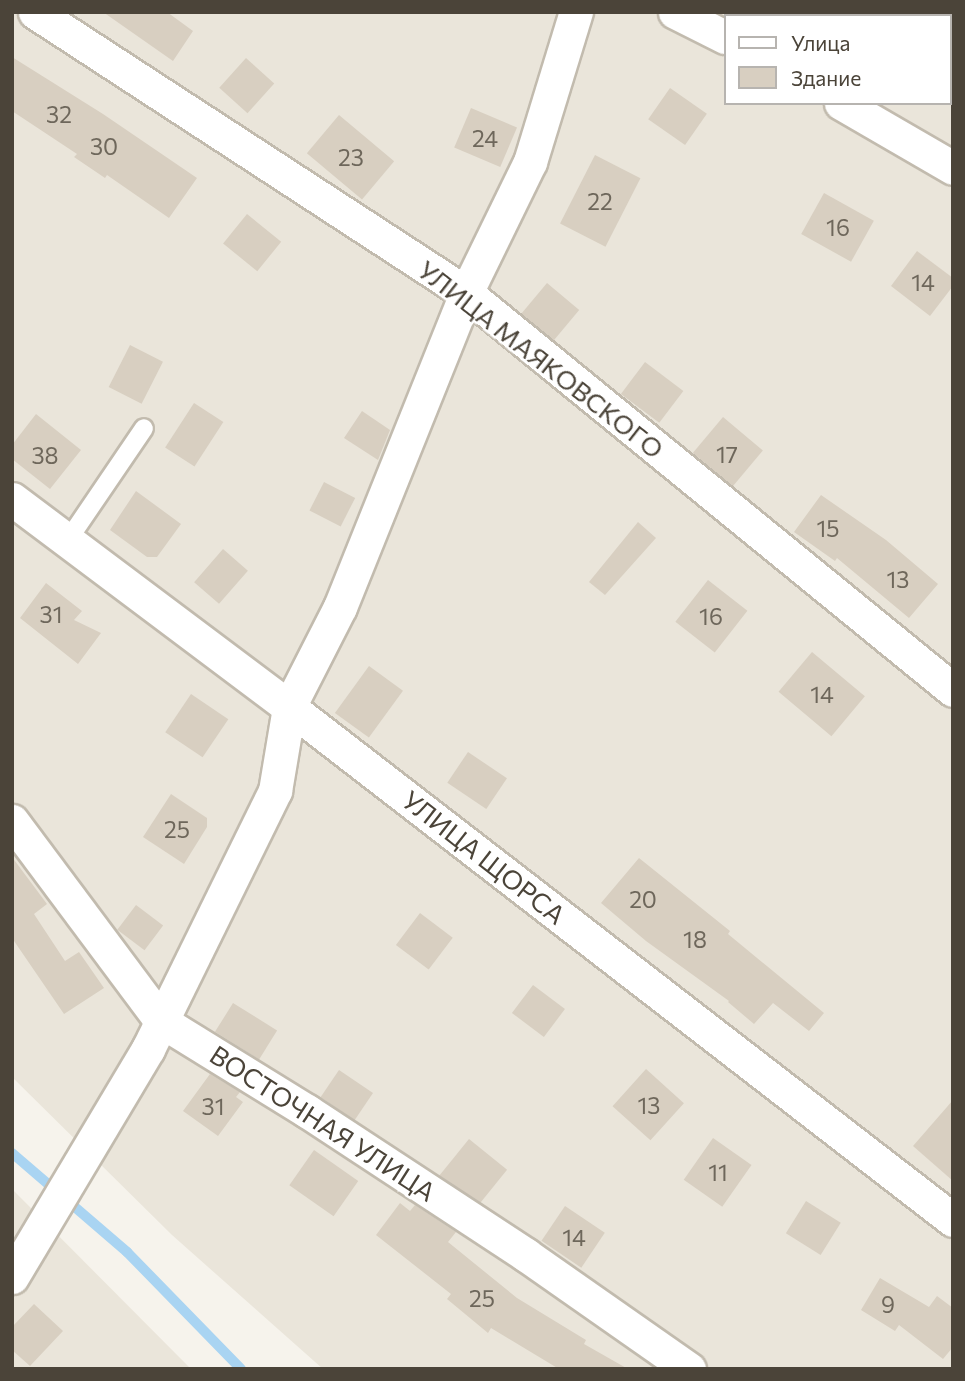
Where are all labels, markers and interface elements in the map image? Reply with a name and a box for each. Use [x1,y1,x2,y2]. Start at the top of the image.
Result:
legend [724,14,951,105]
text: Улица [791,30,850,55]
text: Здание [791,65,861,90]
house number: 32 [46,100,72,128]
house number: 24 [472,124,498,152]
house number: 30 [90,132,118,160]
house number: 23 [338,143,364,171]
house number: 22 [587,187,613,215]
house number: 16 [826,213,850,241]
street label: УЛИЦА МАЯКОВСКОГО [412,254,670,464]
house number: 14 [911,268,935,296]
house number: 17 [716,440,738,468]
house number: 38 [31,441,59,469]
house number: 15 [816,514,840,542]
house number: 13 [887,565,909,593]
house number: 31 [40,600,62,628]
house number: 16 [699,602,723,630]
house number: 14 [810,680,834,708]
street label: УЛИЦА ЩОРСА [396,784,572,930]
house number: 25 [164,815,190,843]
house number: 20 [629,885,657,913]
house number: 18 [683,925,707,953]
street label: ВОСТОЧНАЯ УЛИЦА [204,1038,442,1208]
house number: 13 [638,1091,660,1119]
house number: 31 [202,1092,224,1120]
house number: 11 [708,1158,728,1186]
house number: 14 [562,1223,586,1251]
house number: 25 [469,1284,495,1312]
house number: 9 [881,1290,895,1318]

